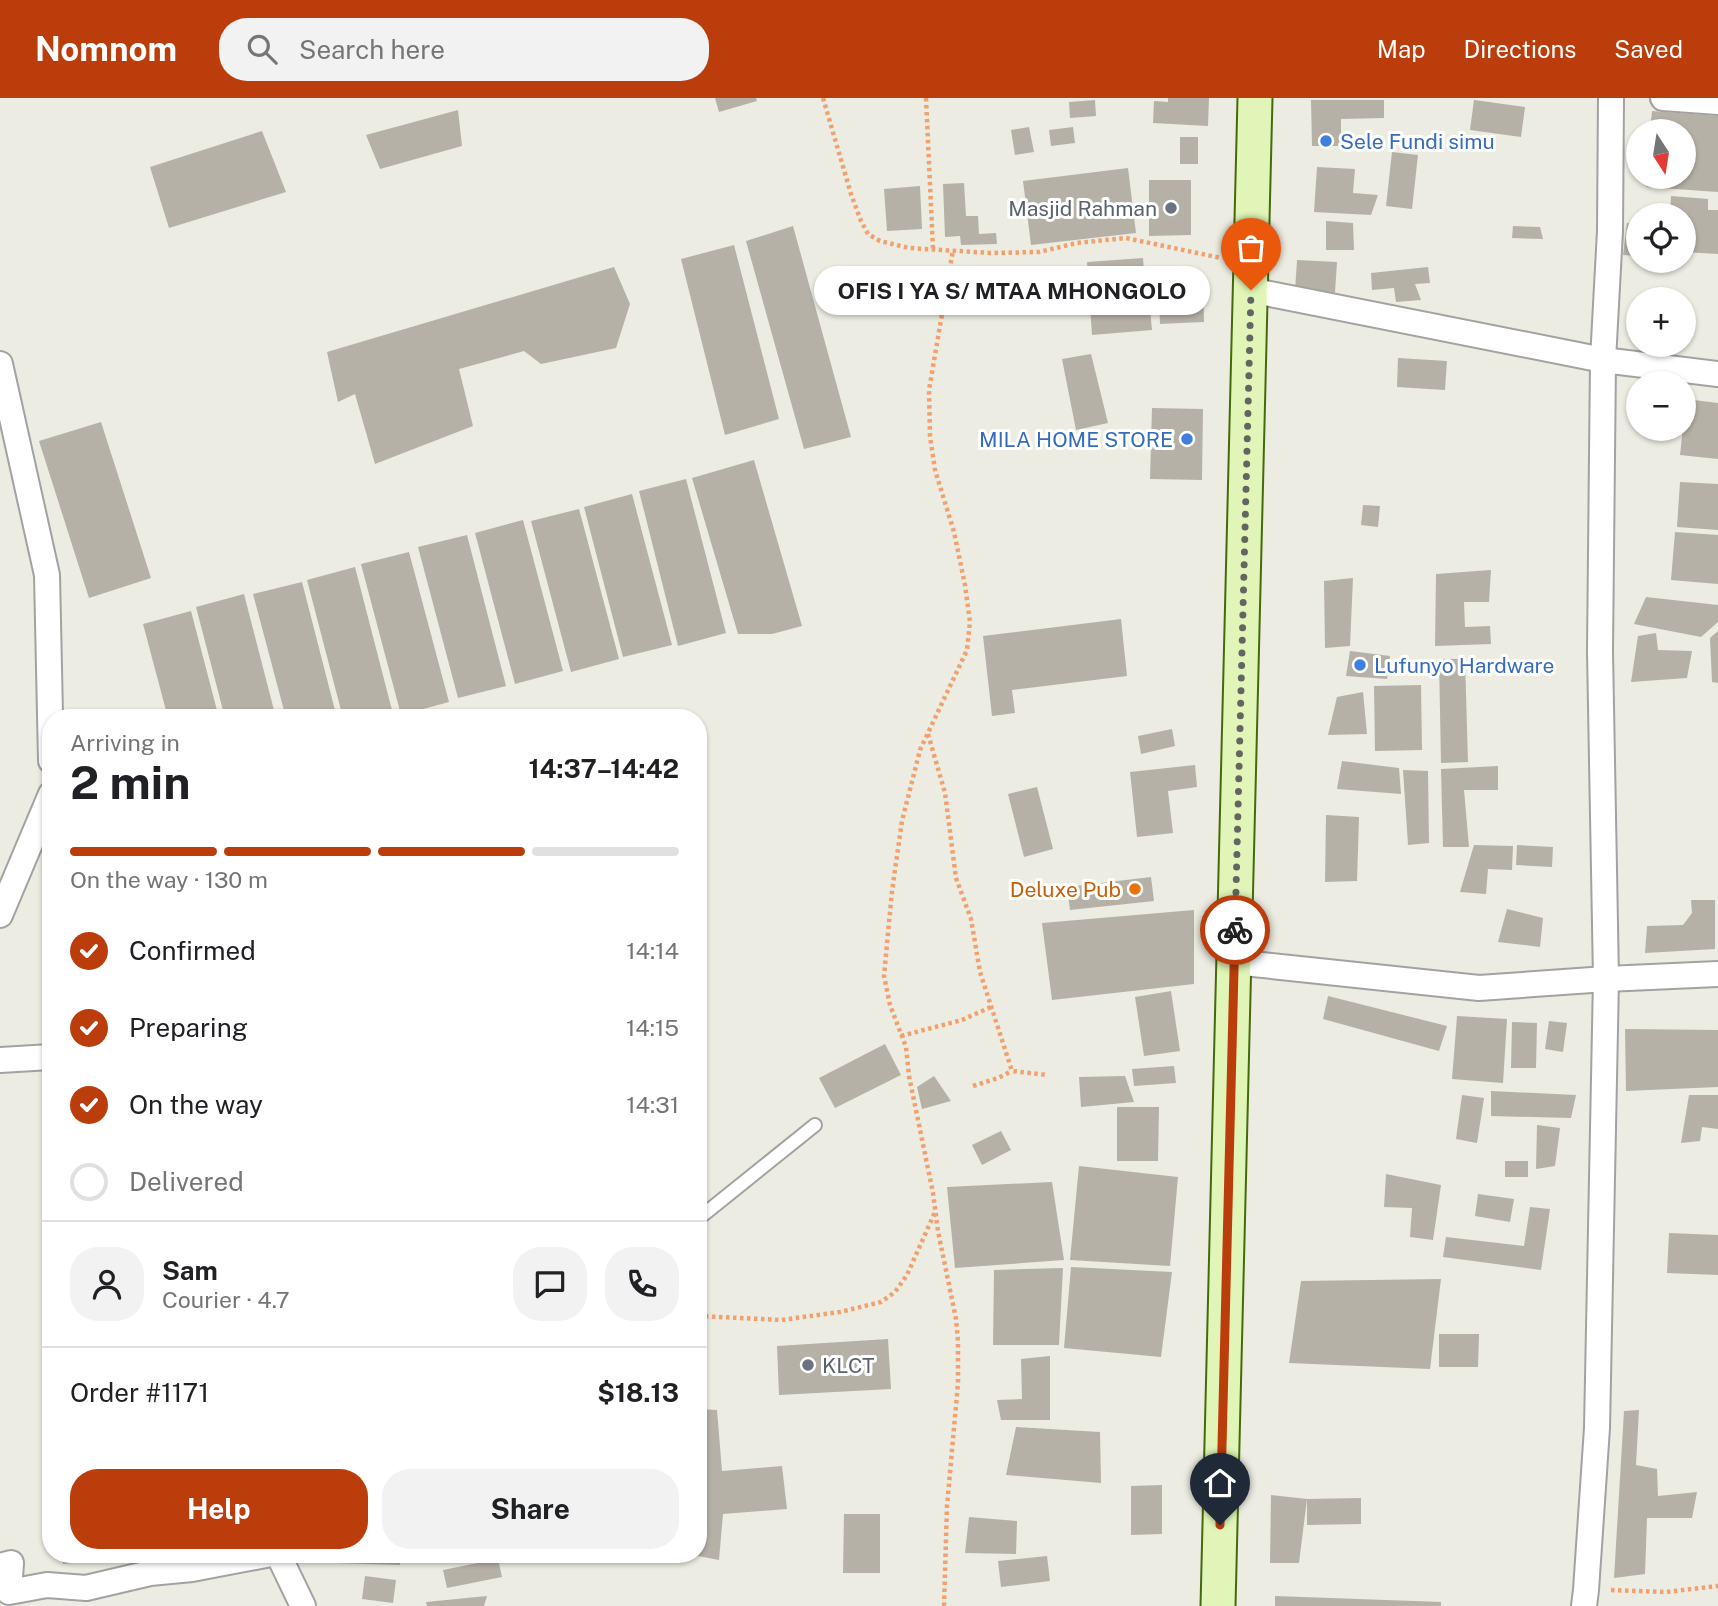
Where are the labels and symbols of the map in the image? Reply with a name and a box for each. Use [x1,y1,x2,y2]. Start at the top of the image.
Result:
north arrow [1626,119,1696,189]
place label: Sele Fundi simu [1340,129,1495,154]
marker: Sele Fundi simu [1318,133,1334,149]
place label: Masjid Rahman [1008,196,1157,221]
marker: Masjid Rahman [1163,200,1179,216]
pin [1221,218,1281,290]
callout: OFIS I YA S/ MTAA MHONGOLO [814,266,1209,314]
place label: MILA HOME STORE [979,427,1173,452]
marker: MILA HOME STORE [1179,431,1195,447]
place label: Lufunyo Hardware [1374,653,1555,678]
marker: Lufunyo Hardware [1352,657,1368,673]
place label: Deluxe Pub [1010,877,1121,902]
marker: Deluxe Pub [1127,881,1143,897]
courier [1200,895,1270,965]
place label: KLCT [822,1353,875,1378]
marker: KLCT [800,1357,816,1373]
pin [1190,1453,1250,1525]

